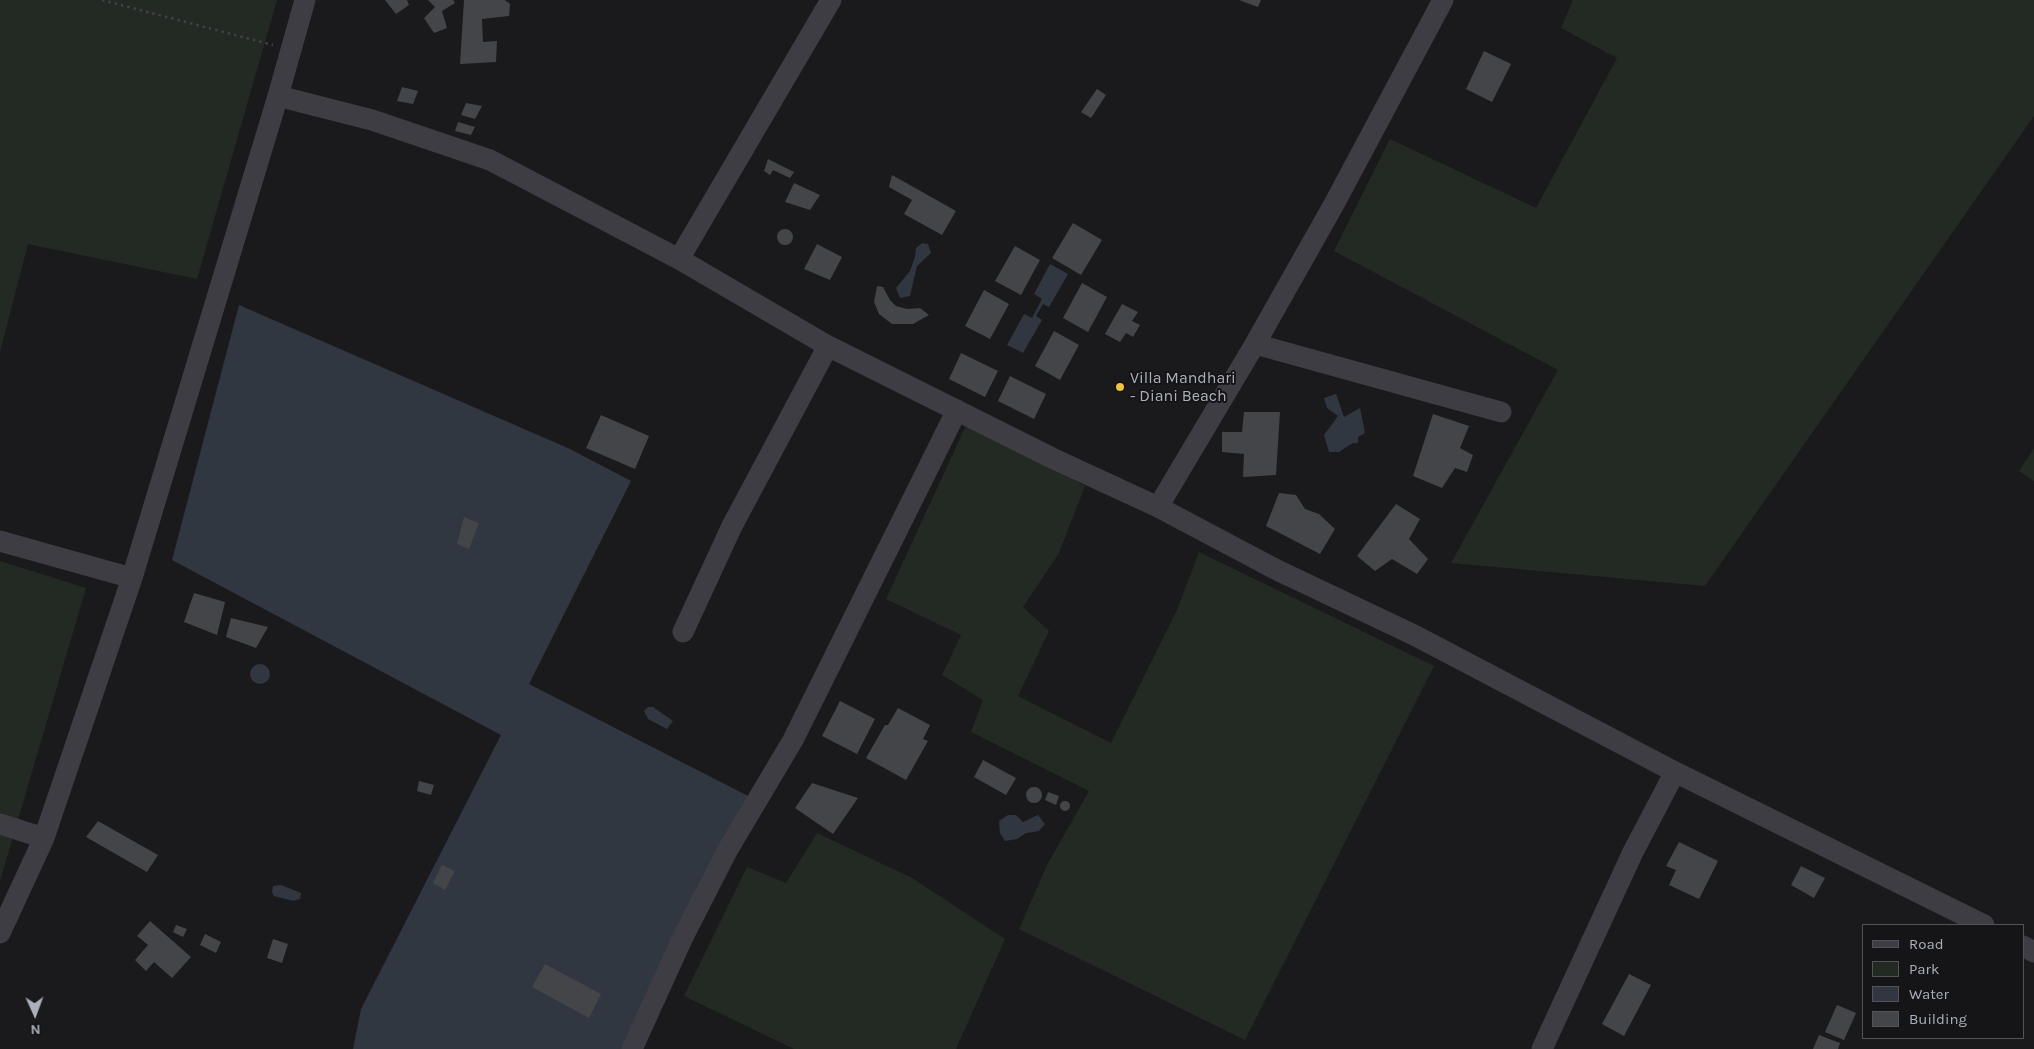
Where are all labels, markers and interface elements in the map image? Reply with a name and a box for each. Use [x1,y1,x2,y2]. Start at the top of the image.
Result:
place label: Villa Mandhari - Diani Beach [1130,368,1236,406]
marker: Villa Mandhari - Diani Beach [1114,381,1126,393]
legend [1862,924,2024,1039]
text: Road [1909,935,1944,953]
text: Park [1909,960,1939,978]
text: Water [1909,985,1949,1003]
north arrow [10,989,60,1039]
text: Building [1909,1010,1967,1028]
text: N [30,1021,41,1038]

